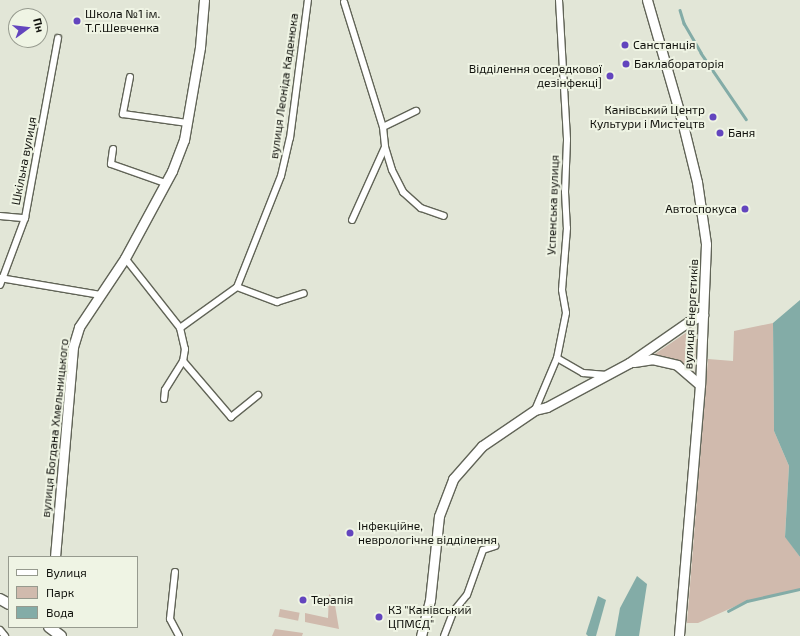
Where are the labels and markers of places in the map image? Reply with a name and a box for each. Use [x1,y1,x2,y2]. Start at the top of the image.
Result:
place label: Школа №1 ім. Т.Г.Шевченка [85,7,160,35]
marker: Школа №1 ім. Т.Г.Шевченка [72,16,82,26]
place label: Санстанція [633,38,695,52]
marker: Санстанція [620,40,630,50]
place label: Баклабораторія [634,57,724,71]
marker: Баклабораторія [621,59,631,69]
place label: Відділення осередкової дезінфекці] [469,62,602,90]
marker: Відділення осередкової дезінфекці] [605,71,615,81]
place label: Канівський Центр Культури і Мистецтв [590,103,705,131]
marker: Канівський Центр Культури і Мистецтв [708,112,718,122]
place label: Баня [728,126,755,140]
marker: Баня [715,128,725,138]
place label: Автоспокуса [665,202,737,216]
marker: Автоспокуса [740,204,750,214]
place label: Інфекційне, неврологічне відділення [358,519,497,547]
marker: Інфекційне, неврологічне відділення [345,528,355,538]
place label: Терапія [311,593,353,607]
marker: Терапія [298,595,308,605]
place label: КЗ "Канівський ЦПМСД" [388,603,472,631]
marker: КЗ "Канівський ЦПМСД" [373,611,385,623]

